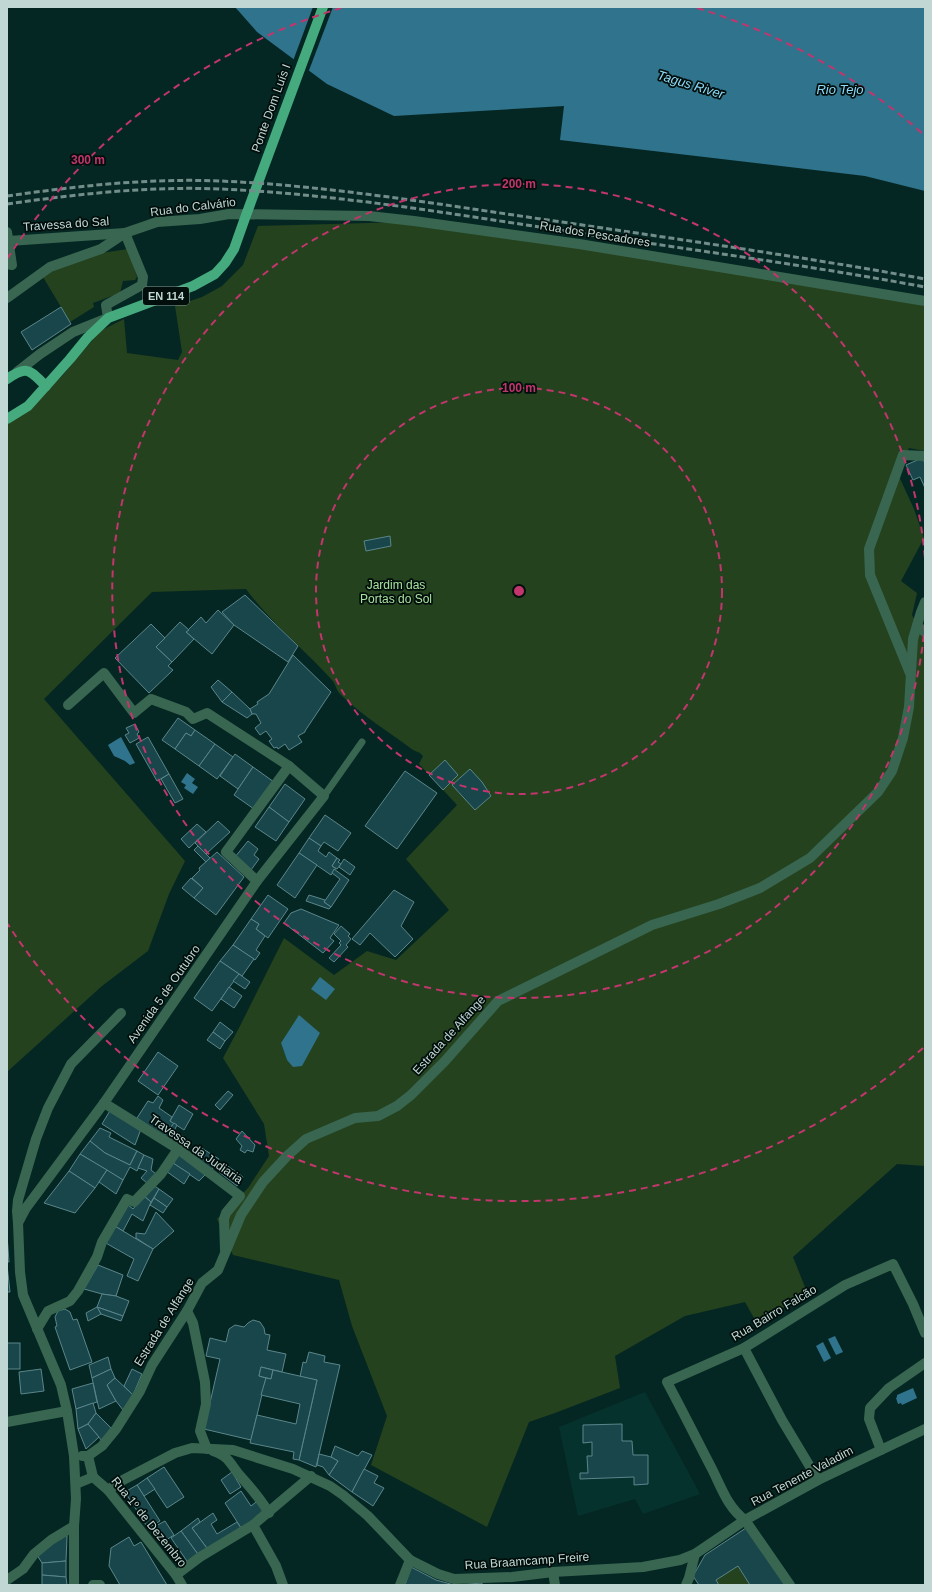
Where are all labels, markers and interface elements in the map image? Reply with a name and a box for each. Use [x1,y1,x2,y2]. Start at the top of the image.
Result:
street label: Ponte Dom Luís I [249,62,293,154]
water label: Tagus River [656,67,727,102]
water label: Rio Tejo [816,82,864,97]
text: 300 m [71,153,105,167]
text: 200 m [502,177,536,191]
street label: Rua do Calvário [149,195,237,219]
street label: Travessa do Sal [22,214,110,234]
street label: Rua dos Pescadores [539,218,651,250]
road number: EN 114 [143,287,189,305]
text: 100 m [502,381,536,395]
park label: Jardim das Portas do Sol [360,578,432,606]
centre of rings [512,584,526,598]
street label: Avenida 5 de Outubro [125,942,203,1046]
street label: Estrada de Alfange [410,992,488,1077]
street label: Travessa da Judiaria [147,1111,246,1187]
street label: Estrada de Alfange [131,1275,197,1369]
street label: Rua Bairro Falcão [729,1282,819,1344]
street label: Rua Tenente Valadim [749,1443,855,1509]
street label: Rua 1º de Dezembro [108,1474,190,1570]
street label: Rua Braamcamp Freire [464,1550,590,1572]

